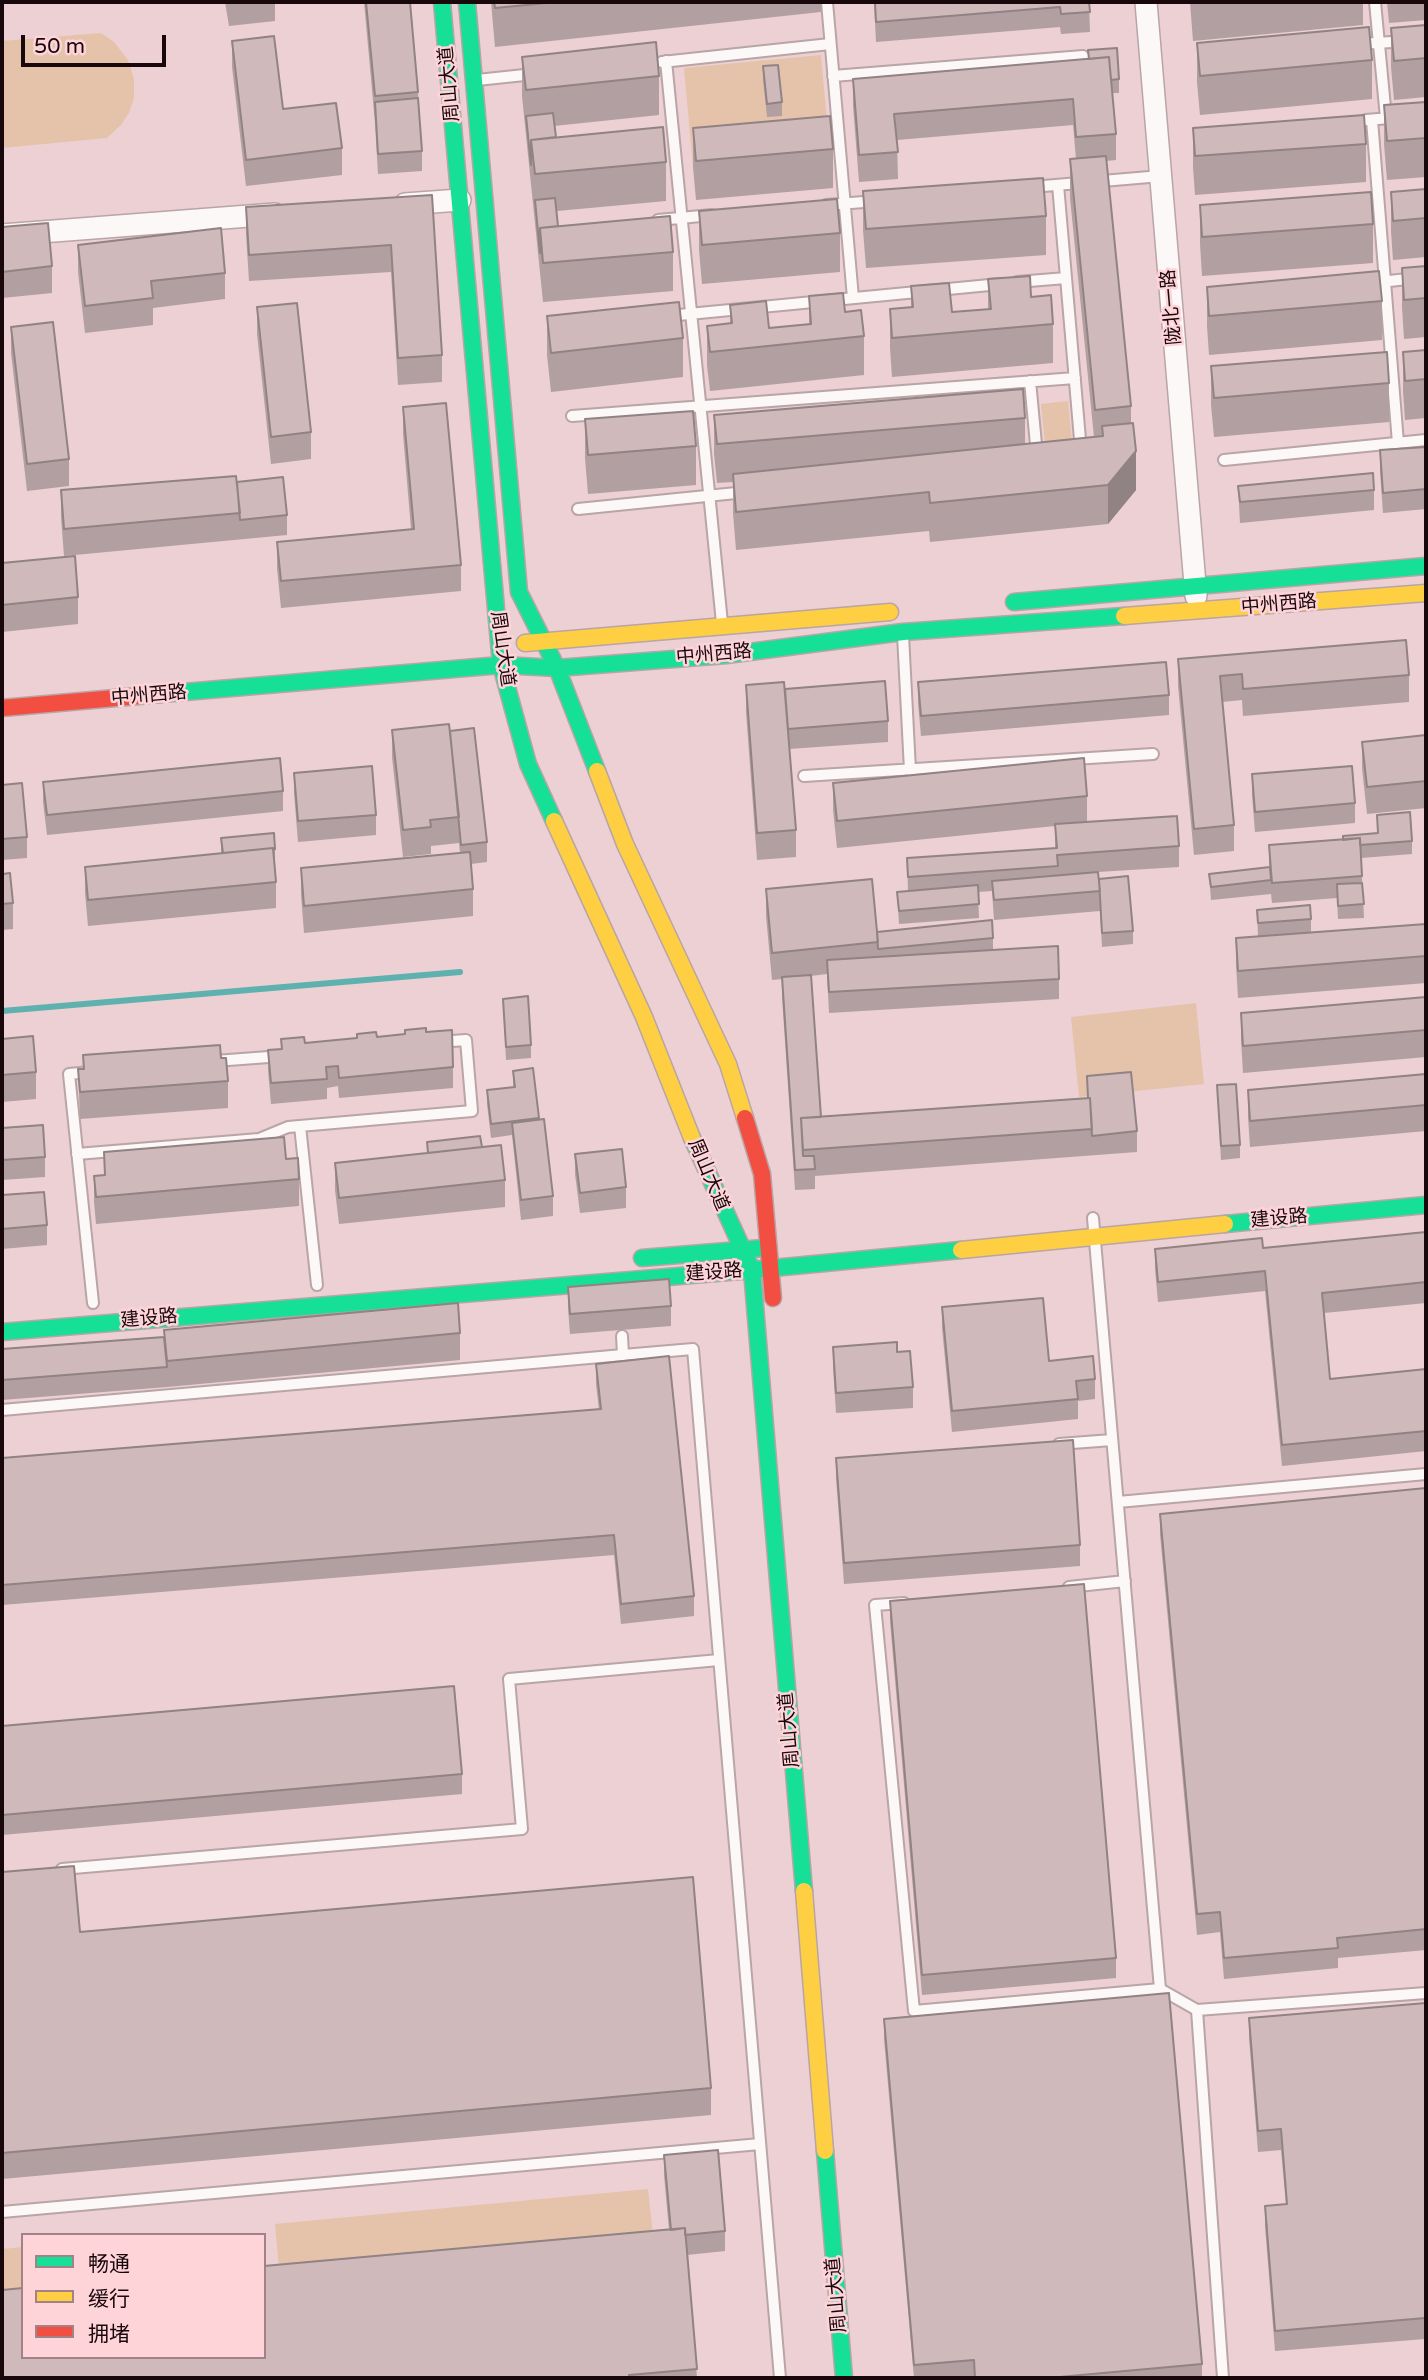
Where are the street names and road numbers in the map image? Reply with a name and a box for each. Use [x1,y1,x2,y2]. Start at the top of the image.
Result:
street label: 周山大道 [435,45,465,123]
street label: 陇北一路 [1157,268,1187,346]
street label: 中州西路 [1240,590,1318,620]
street label: 周山大道 [485,610,519,688]
street label: 中州西路 [675,640,753,670]
street label: 中州西路 [110,681,188,711]
street label: 周山大道 [683,1136,733,1214]
street label: 建设路 [1250,1205,1308,1233]
street label: 建设路 [685,1260,743,1286]
street label: 建设路 [120,1305,178,1333]
street label: 周山大道 [775,1691,805,1769]
street label: 周山大道 [822,2256,852,2334]

